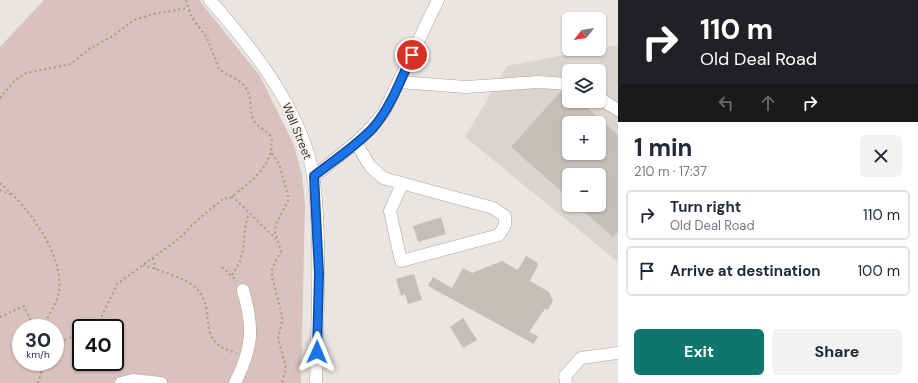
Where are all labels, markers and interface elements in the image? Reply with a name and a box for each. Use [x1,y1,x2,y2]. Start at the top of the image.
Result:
text: 110 m [700,11,773,48]
north arrow [562,12,606,56]
map controls [562,12,606,212]
icon: right [634,16,686,68]
pin [395,38,429,72]
icon: arrive [401,44,423,66]
text: Old Deal Road [700,47,817,71]
button: layers [562,64,606,108]
icon: left [715,92,737,114]
icon: ahead [757,92,779,114]
icon: right [799,92,821,114]
street label: Wall Street [278,100,316,162]
button: + [562,116,606,160]
text: 1 min [634,132,692,163]
button: close [860,135,902,177]
text: 210 m · 17:37 [634,163,707,180]
button: − [562,168,606,212]
text: Turn right [670,197,741,217]
icon: right [636,204,658,226]
text: 110 m [863,205,900,225]
text: Old Deal Road [670,217,755,234]
icon: arrive [636,260,658,282]
text: Arrive at destination [670,261,821,281]
text: 100 m [857,261,900,281]
speed limit sign: 40 [72,319,124,371]
text: 30 [25,327,51,353]
button: Exit [634,329,764,375]
button: Share [772,329,902,375]
position arrow [296,331,338,373]
text: km/h [26,348,50,361]

